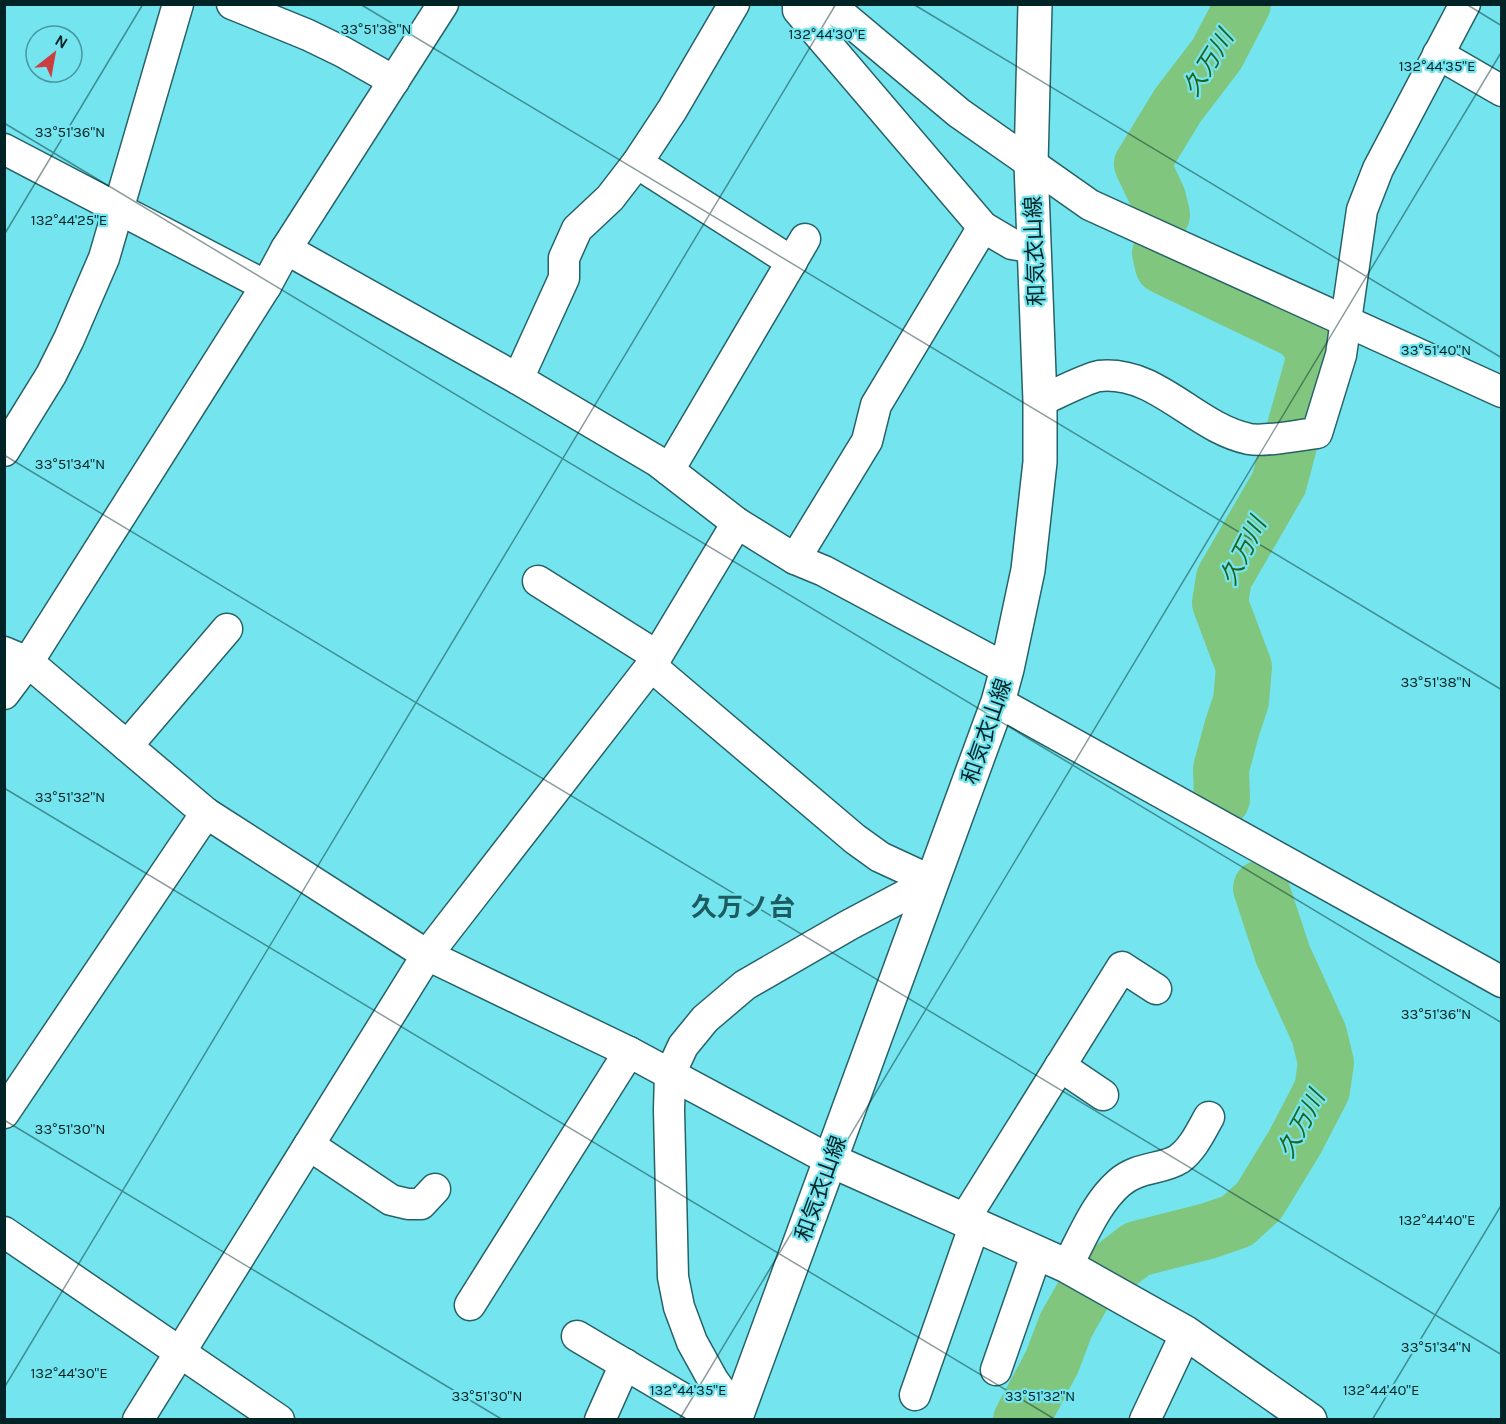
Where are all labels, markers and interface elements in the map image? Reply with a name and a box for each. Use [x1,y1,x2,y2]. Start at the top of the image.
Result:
text: 33°51'38"N [340,20,412,38]
water label: 久万川 [1177,23,1241,101]
north arrow [24,24,84,84]
text: 132°44'30"E [788,25,866,43]
text: N [52,30,71,53]
text: 132°44'35"E [1399,57,1475,75]
text: 33°51'36"N [35,123,105,141]
street label: 和気衣山線 [1020,196,1050,306]
text: 132°44'25"E [31,211,107,229]
text: 33°51'40"N [1401,341,1471,359]
text: 33°51'34"N [35,455,105,473]
water label: 久万川 [1214,510,1273,589]
text: 33°51'38"N [1400,673,1472,691]
street label: 和気衣山線 [957,675,1017,788]
text: 33°51'32"N [35,788,105,806]
district label: 久万ノ台 [691,892,795,923]
text: 33°51'36"N [1401,1005,1471,1023]
water label: 久万川 [1272,1083,1332,1162]
text: 33°51'30"N [35,1120,105,1138]
street label: 和気衣山線 [790,1132,852,1244]
text: 132°44'40"E [1399,1211,1475,1229]
text: 33°51'34"N [1401,1338,1471,1356]
text: 132°44'30"E [30,1364,108,1382]
text: 132°44'35"E [650,1381,726,1399]
text: 132°44'40"E [1343,1381,1419,1399]
text: 33°51'30"N [452,1387,522,1405]
text: 33°51'32"N [1005,1387,1075,1405]

